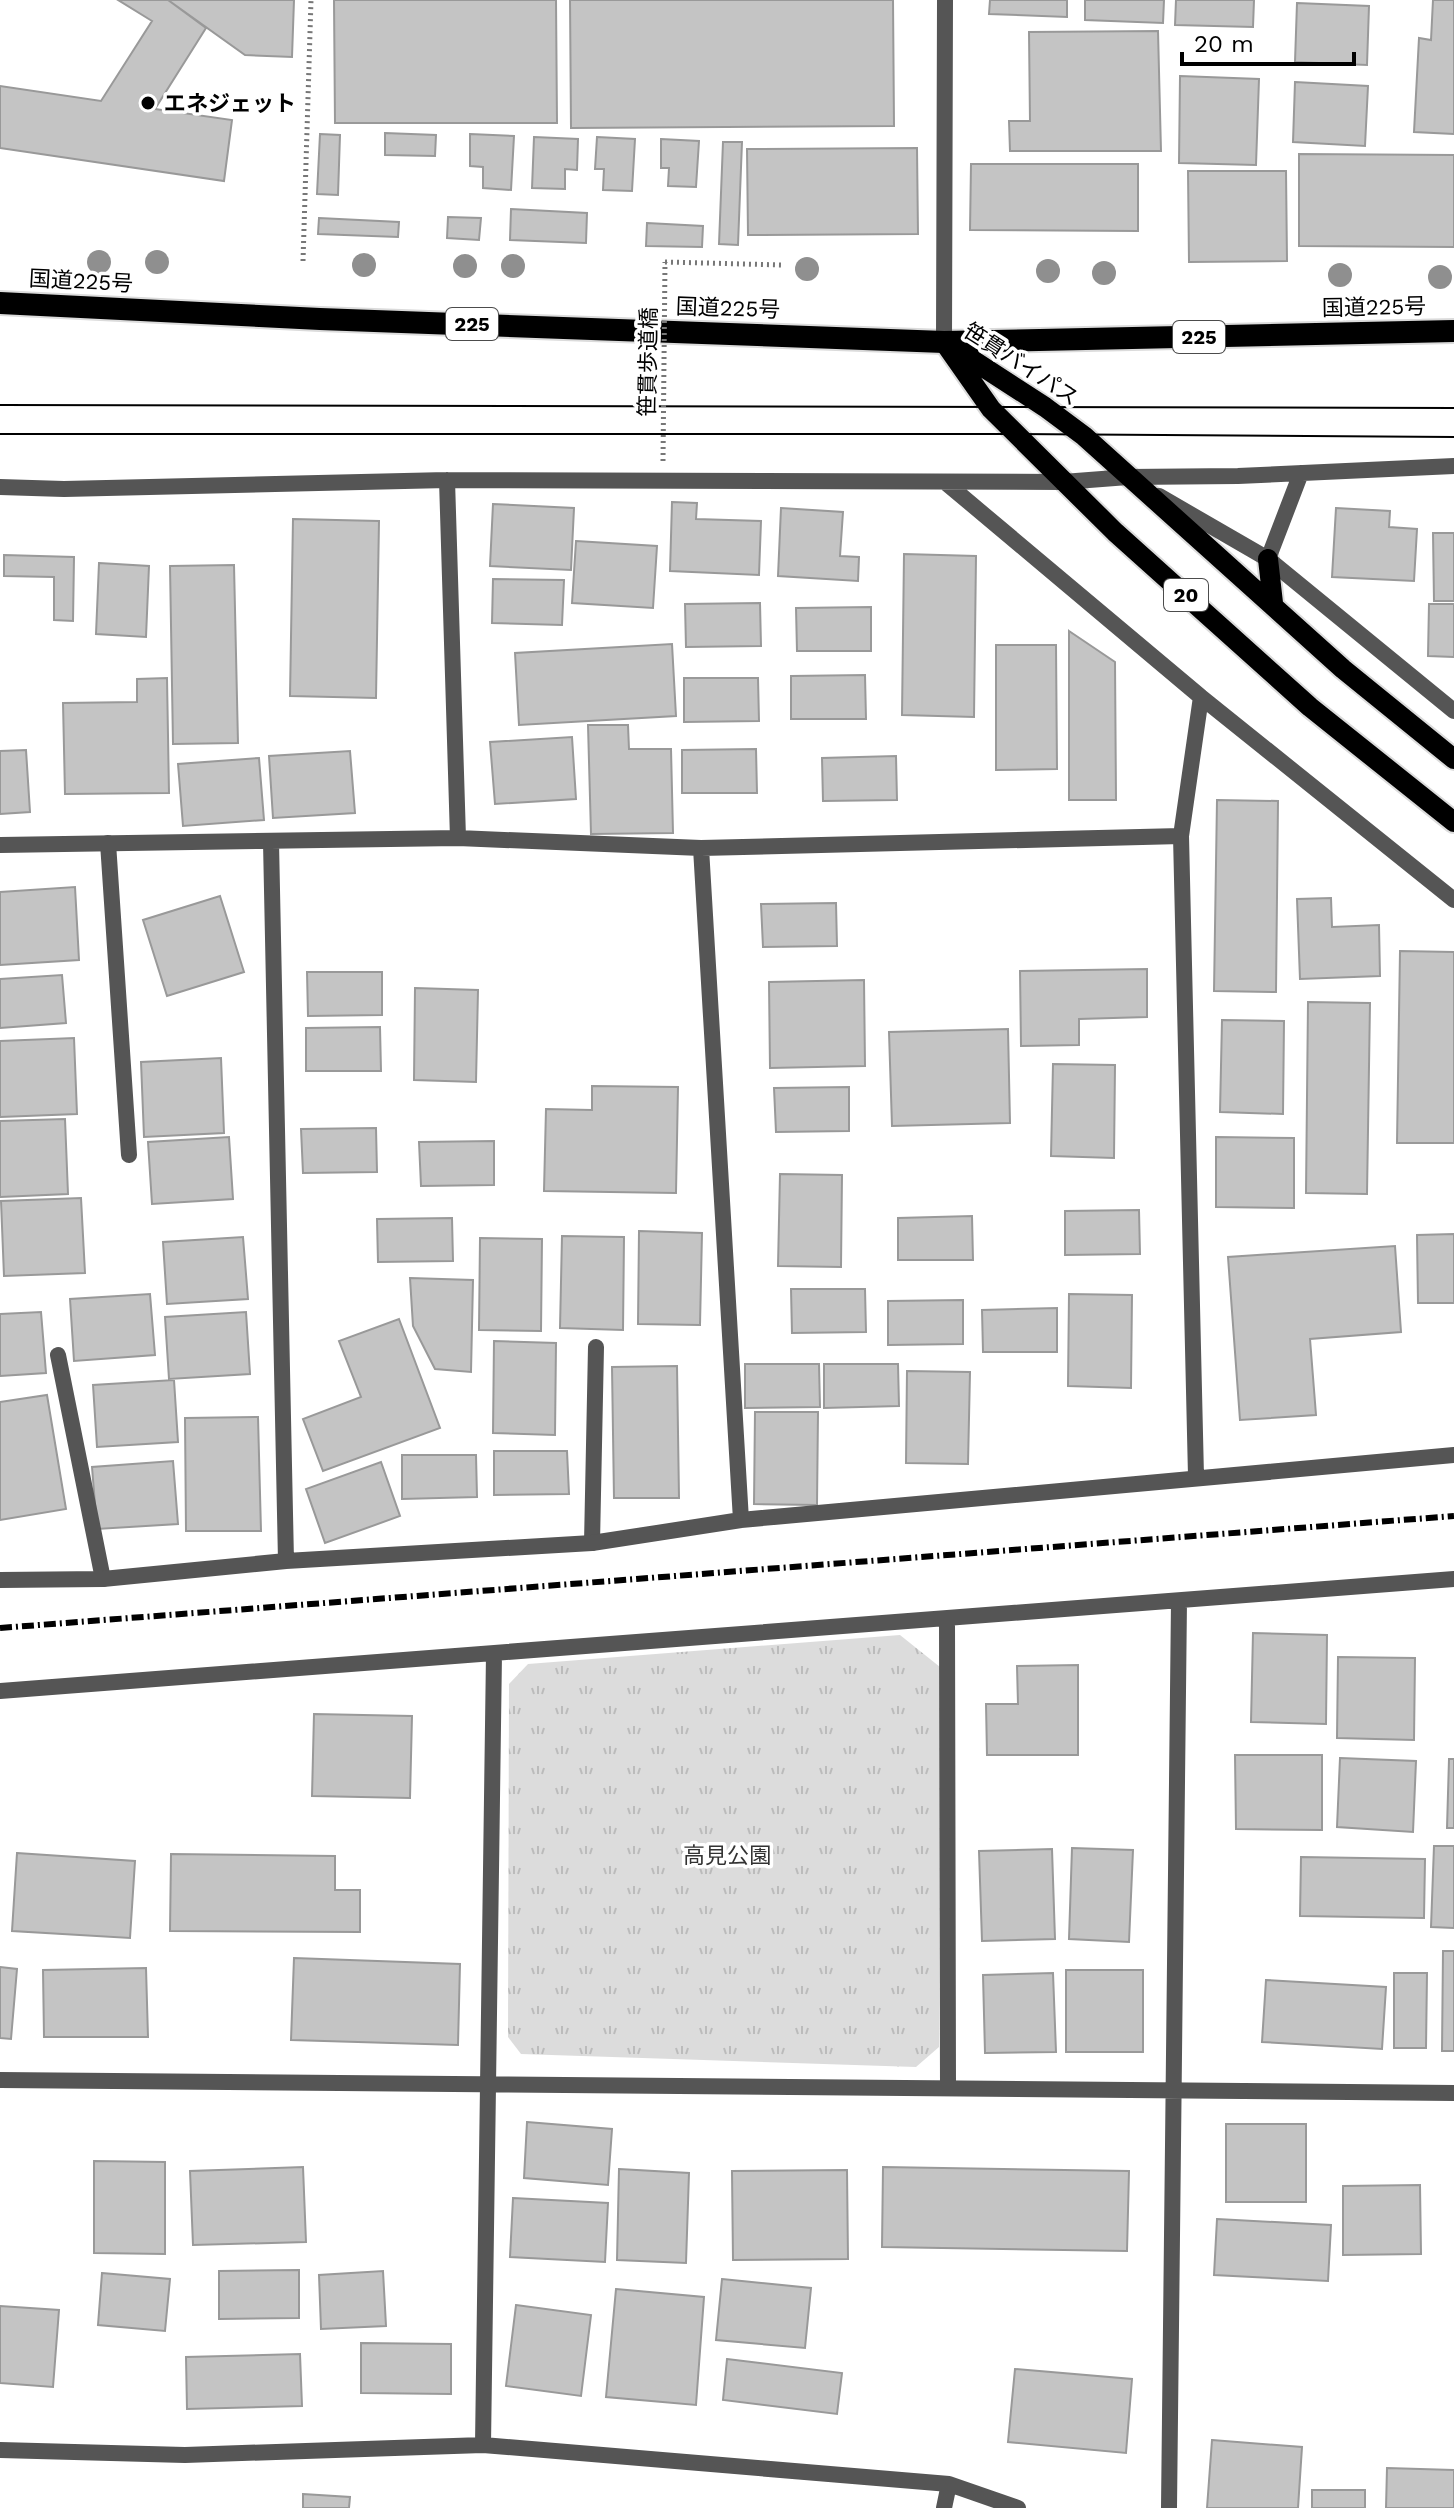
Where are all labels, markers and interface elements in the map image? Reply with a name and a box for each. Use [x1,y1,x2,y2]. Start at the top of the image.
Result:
scale bar [1182,16,1354,66]
text: 20 m [1194,30,1254,58]
place label: エネジェット [164,91,296,116]
marker: エネジェット [139,94,157,112]
street label: 国道225号 [28,266,134,296]
street label: 国道225号 [675,294,781,322]
street label: 国道225号 [1322,294,1426,320]
street label: 笹貫歩道橋 [635,307,661,417]
road number: 225 [446,308,498,340]
street label: 笹貫バイパス [959,318,1083,410]
road number: 225 [1173,321,1225,353]
road number: 20 [1164,579,1208,611]
park label: 高見公園 [683,1843,771,1868]

